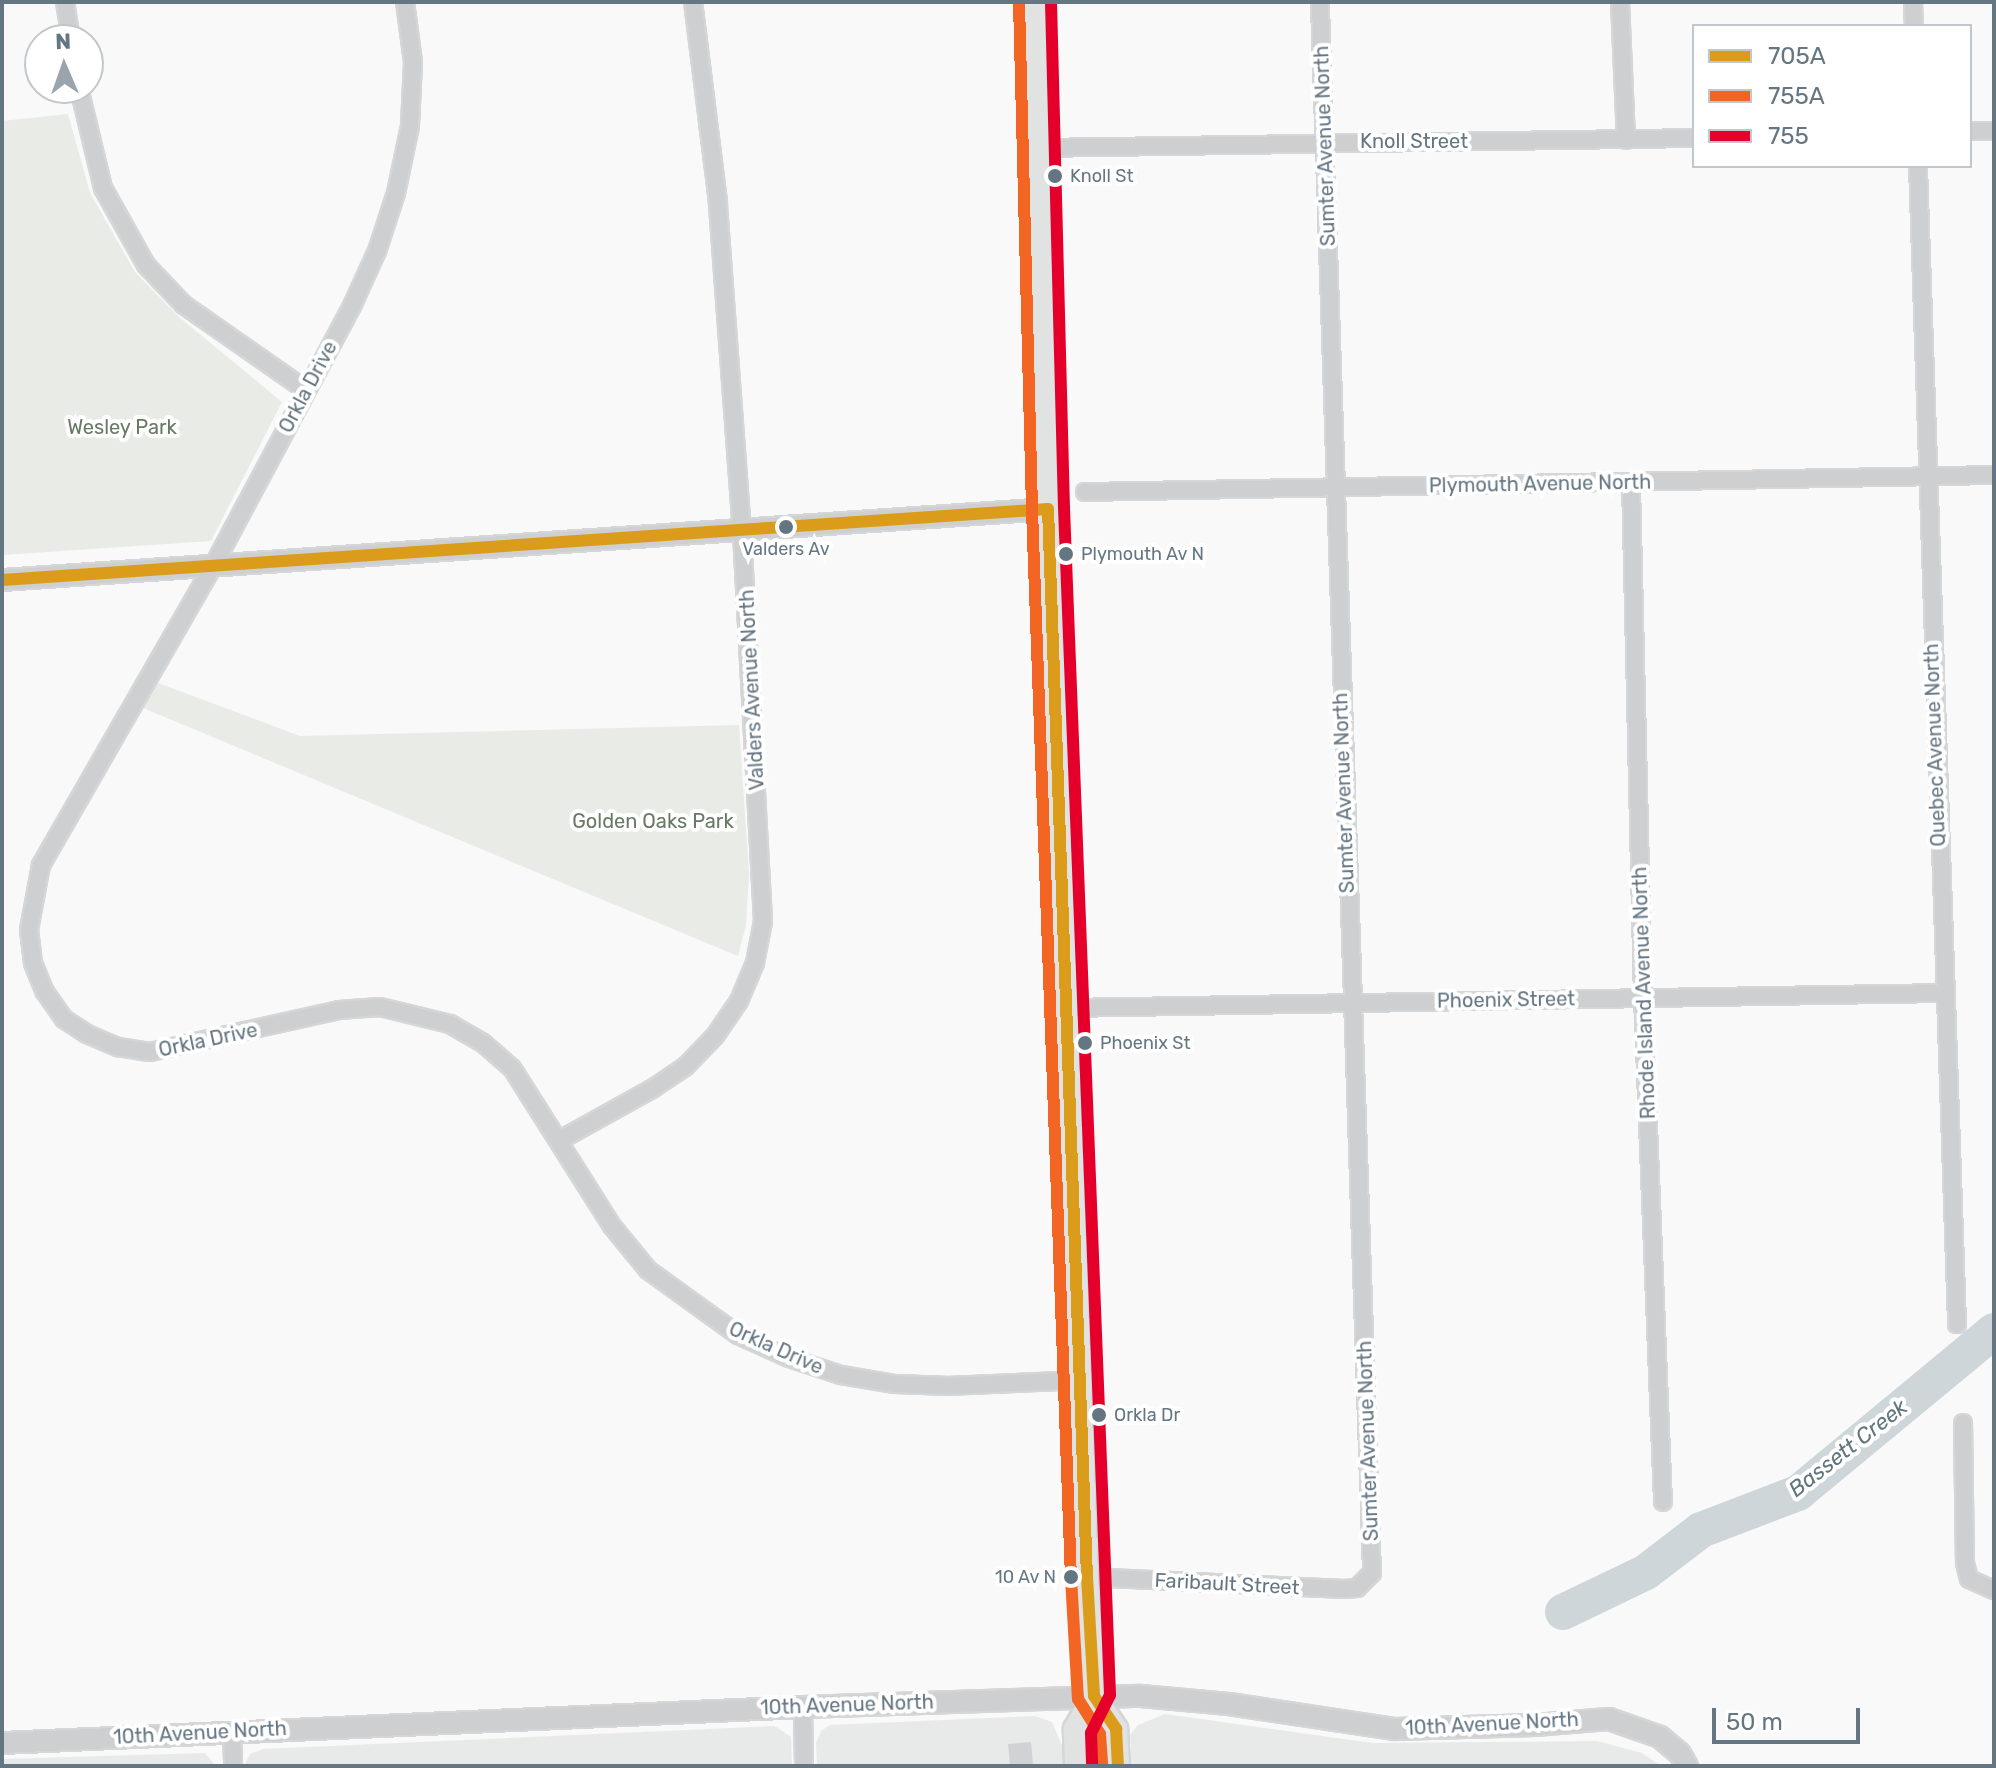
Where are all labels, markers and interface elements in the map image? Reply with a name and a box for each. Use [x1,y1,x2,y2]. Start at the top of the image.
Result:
north arrow [24,24,104,104]
legend [1692,24,1972,168]
text: N [55,28,72,55]
text: 705A [1768,42,1826,70]
street label: Sumter Avenue North [1309,45,1341,247]
text: 755A [1768,82,1825,110]
text: 755 [1768,122,1809,150]
street label: Knoll Street [1360,129,1468,153]
place label: Knoll St [1070,165,1133,187]
marker: Knoll St [1047,168,1063,184]
street label: Orkla Drive [274,337,342,437]
park label: Wesley Park [67,415,177,439]
street label: Plymouth Avenue North [1428,470,1652,498]
marker: Valders Av [778,519,794,535]
place label: Valders Av [742,538,830,560]
place label: Plymouth Av N [1081,543,1205,565]
marker: Plymouth Av N [1058,546,1074,562]
street label: Valders Avenue North [735,589,769,791]
street label: Quebec Avenue North [1919,643,1951,847]
street label: Sumter Avenue North [1328,692,1360,894]
park label: Golden Oaks Park [572,809,734,833]
street label: Rhode Island Avenue North [1628,866,1660,1120]
street label: Phoenix Street [1437,987,1575,1013]
street label: Orkla Drive [156,1018,260,1062]
place label: Phoenix St [1100,1032,1191,1054]
marker: Phoenix St [1077,1035,1093,1051]
street label: Orkla Drive [725,1317,827,1379]
street label: Sumter Avenue North [1352,1340,1384,1542]
water label: Bassett Creek [1783,1393,1913,1503]
place label: Orkla Dr [1114,1404,1180,1426]
marker: Orkla Dr [1091,1407,1107,1423]
place label: 10 Av N [994,1566,1056,1588]
street label: Faribault Street [1154,1568,1300,1600]
marker: 10 Av N [1063,1569,1079,1585]
street label: 10th Avenue North [760,1690,934,1720]
scale bar [1716,1692,1864,1742]
street label: 10th Avenue North [1404,1707,1580,1741]
text: 50 m [1726,1708,1783,1736]
street label: 10th Avenue North [112,1716,288,1750]

